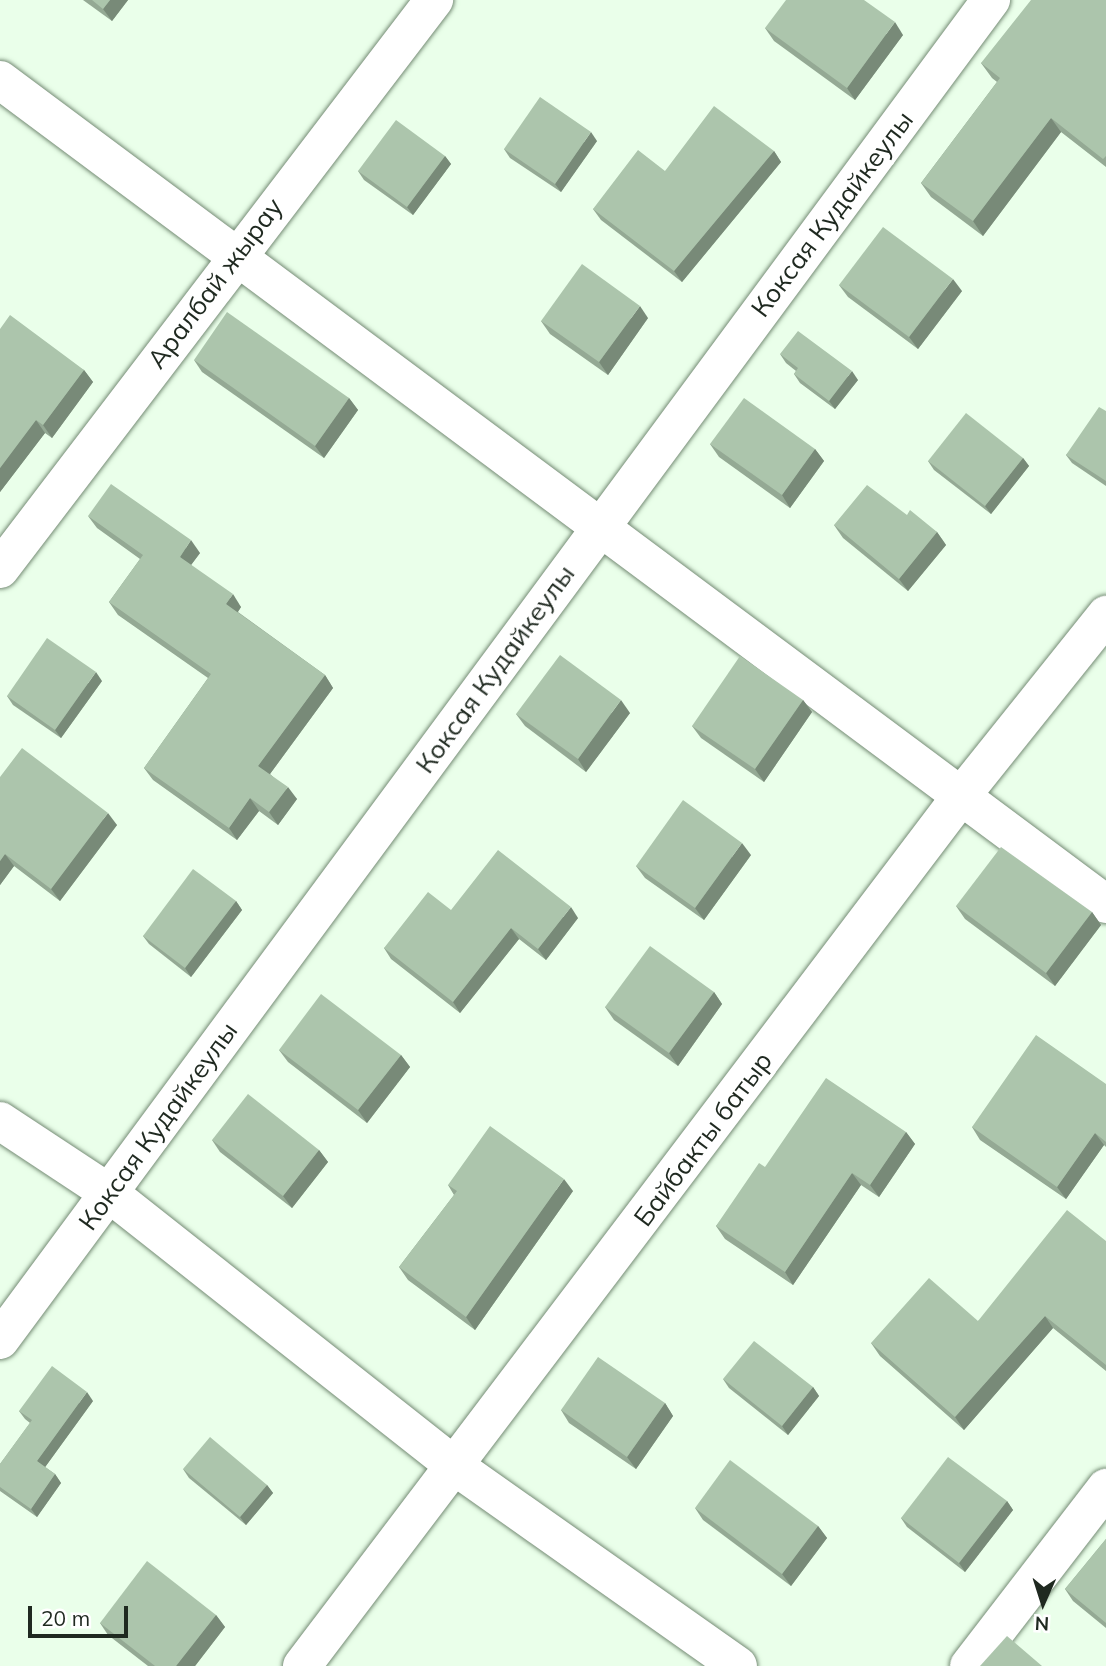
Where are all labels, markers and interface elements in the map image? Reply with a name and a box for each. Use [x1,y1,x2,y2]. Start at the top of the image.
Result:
street label: Коксая Кудайкеулы [744,105,920,323]
street label: Аралбай жырау [141,192,289,374]
street label: Коксая Кудайкеулы [409,559,581,779]
street label: Коксая Кудайкеулы [72,1016,244,1236]
street label: Байбакты батыр [627,1046,779,1232]
north arrow [1008,1568,1078,1638]
scale bar [32,1592,131,1636]
text: 20 m [41,1605,90,1631]
text: N [1034,1612,1050,1636]

